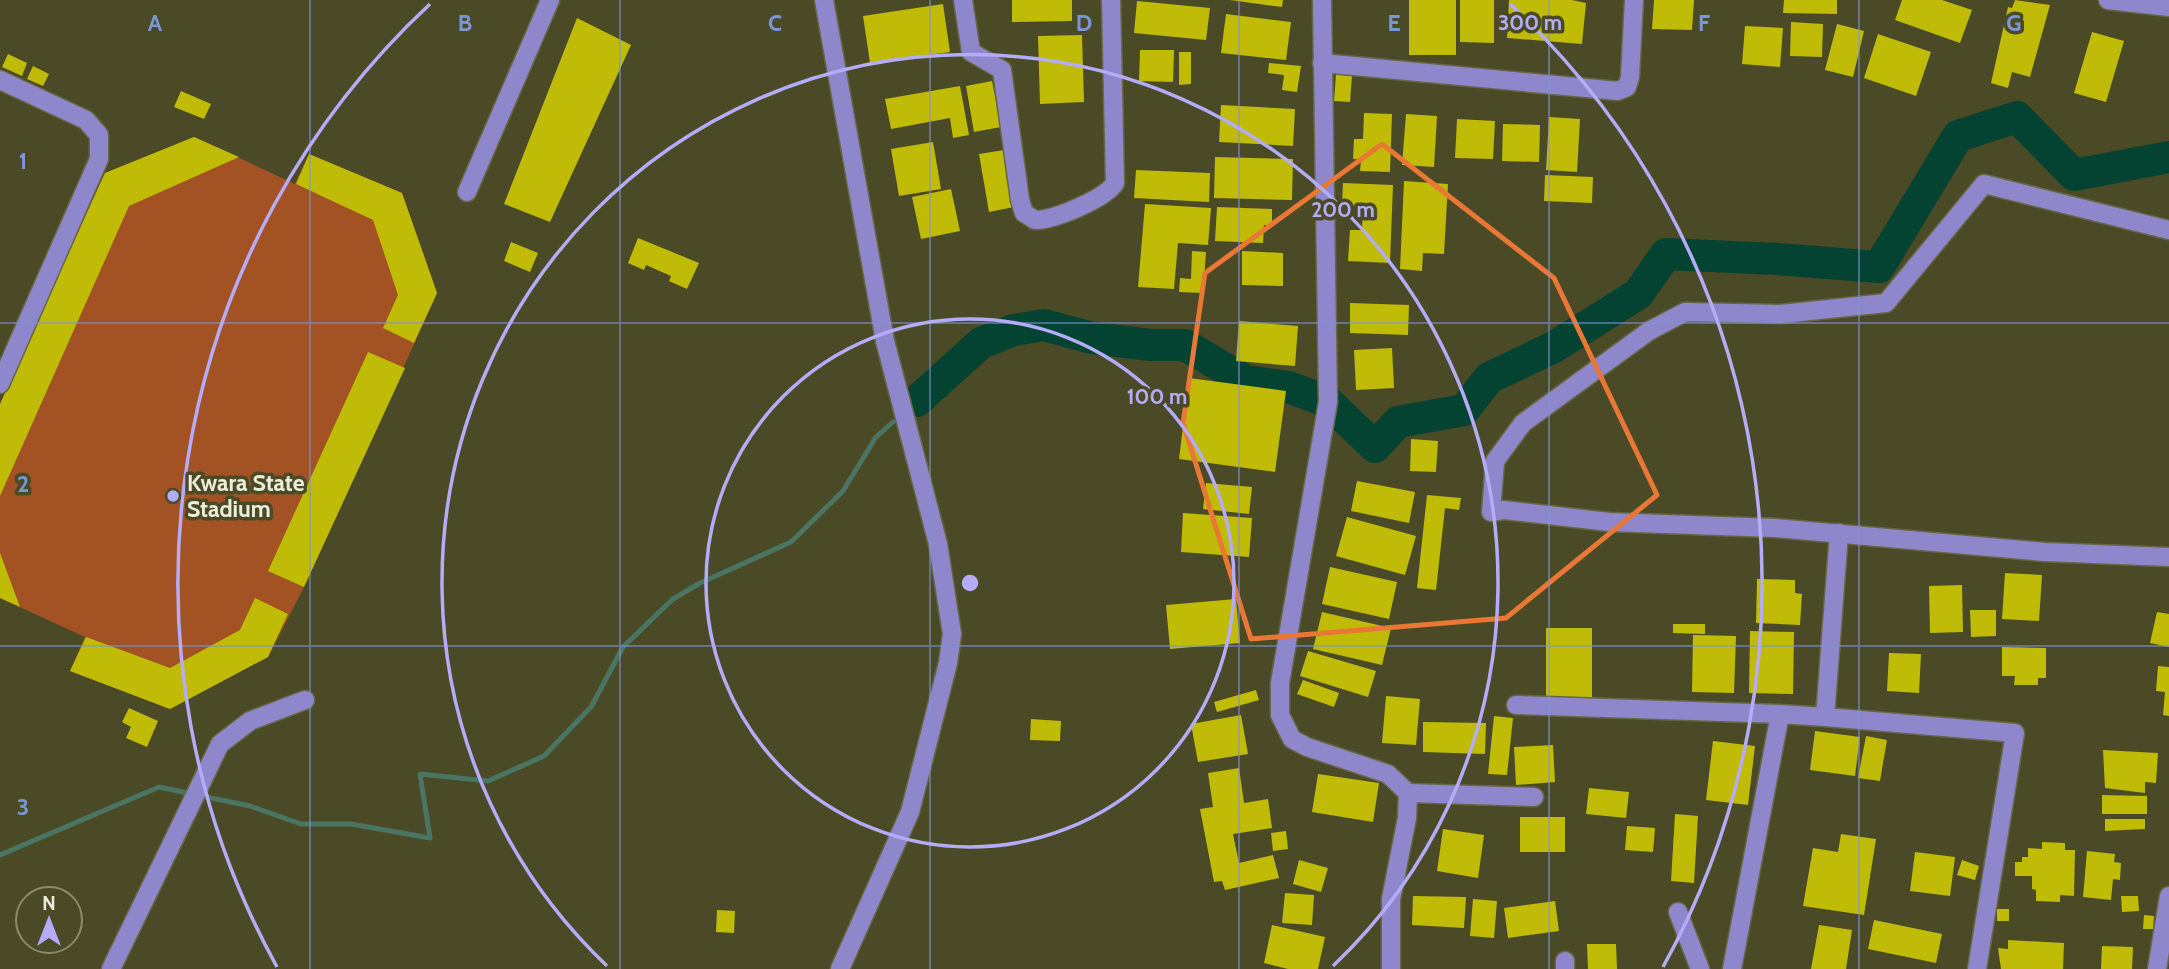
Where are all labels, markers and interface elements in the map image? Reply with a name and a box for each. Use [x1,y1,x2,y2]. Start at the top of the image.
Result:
text: A [148,9,163,37]
text: B [458,9,472,37]
text: C [768,9,782,37]
text: D [1076,9,1092,37]
text: E [1387,9,1401,37]
text: F [1698,9,1710,37]
text: G [2006,9,2022,37]
text: 300 m [1498,10,1562,35]
text: 1 [19,147,27,175]
text: 200 m [1311,197,1375,222]
text: 100 m [1127,384,1187,409]
place label: Kwara State Stadium [187,469,305,523]
text: 2 [17,470,29,498]
marker: Kwara State Stadium [165,488,181,504]
centre of rings [958,571,982,595]
text: 3 [17,793,29,821]
north arrow [14,885,84,955]
text: N [42,892,56,915]

